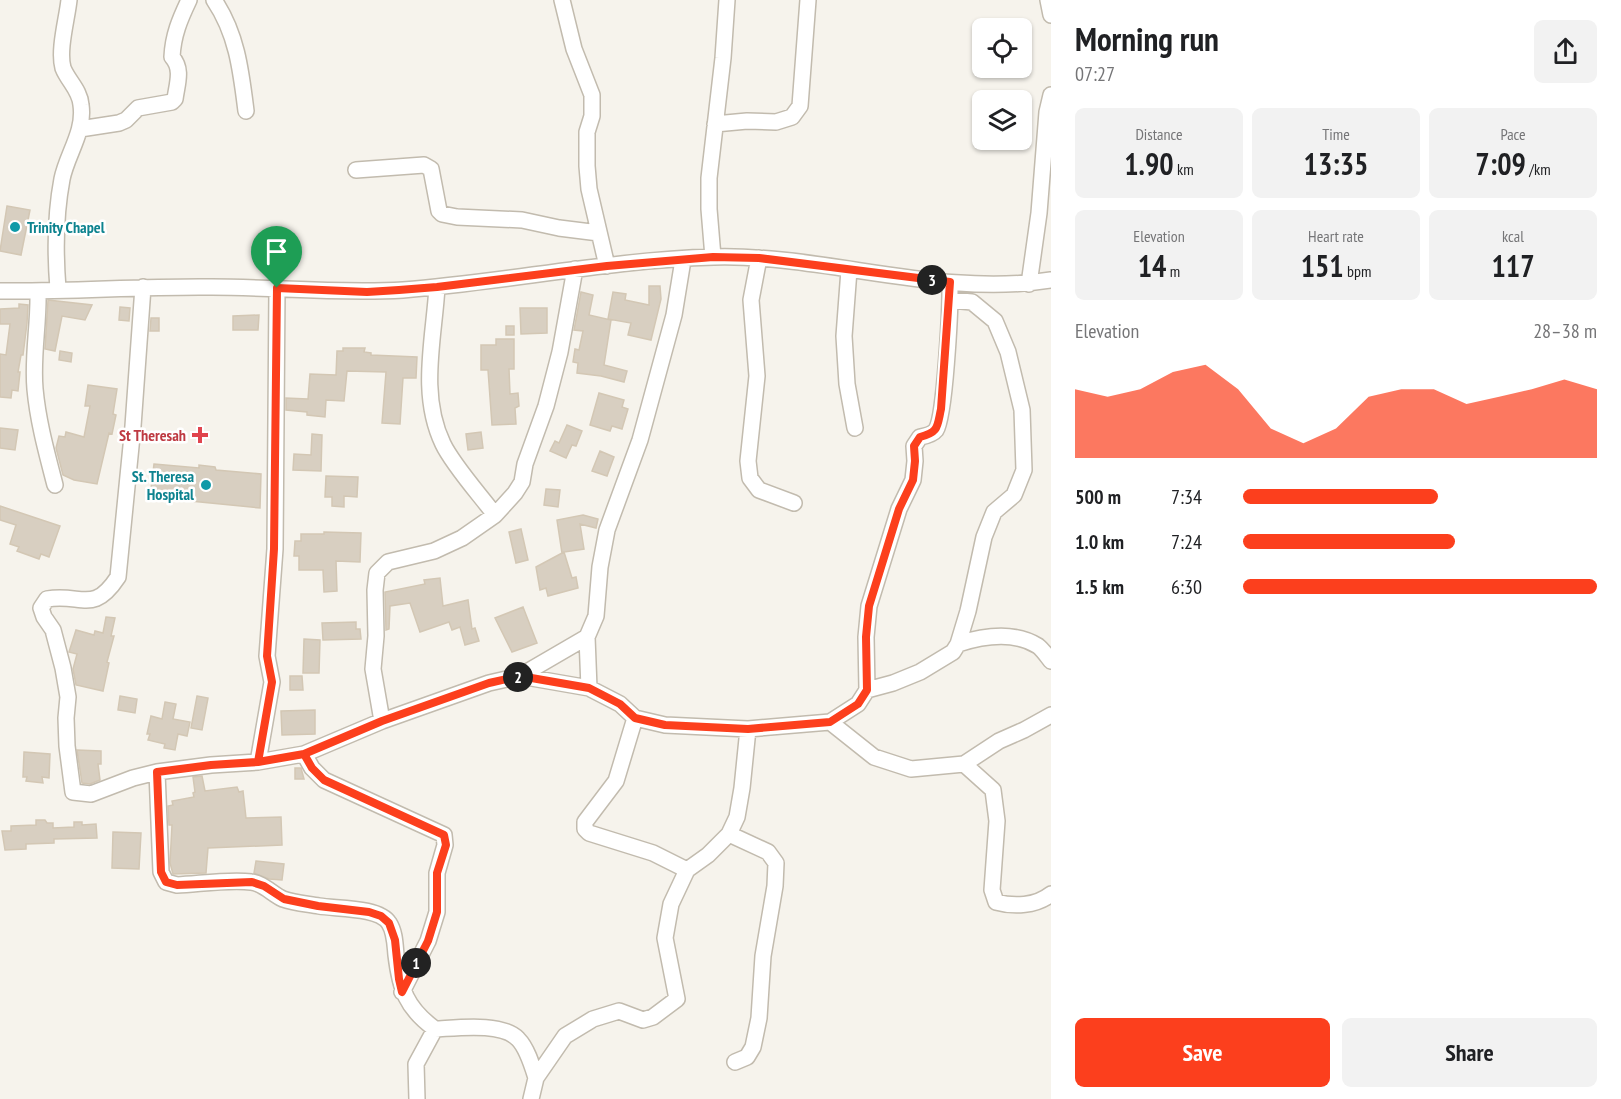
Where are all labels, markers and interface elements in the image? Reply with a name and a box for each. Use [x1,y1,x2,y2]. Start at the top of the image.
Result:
text: Morning run [1075,17,1219,60]
map controls [972,18,1032,150]
button: locate [972,18,1032,78]
button: share [1534,20,1597,83]
text: 07:27 [1075,61,1115,87]
button: layers [972,90,1032,150]
text: Distance [1135,124,1183,144]
text: Time [1322,124,1350,144]
text: Pace [1500,124,1526,144]
text: 1.90 [1124,144,1174,183]
text: 13:35 [1304,144,1368,183]
text: 7:09 [1475,144,1526,183]
text: km [1174,159,1194,179]
text: /km [1526,159,1551,179]
place label: Trinity Chapel [27,217,105,237]
marker: Trinity Chapel [8,220,22,234]
pin [251,226,302,288]
text: Elevation [1133,226,1185,246]
text: Heart rate [1308,226,1364,246]
text: kcal [1502,226,1524,246]
icon: arrive [260,235,293,268]
text: 14 [1138,246,1166,285]
text: 151 [1301,246,1344,285]
text: 117 [1491,246,1535,285]
text: m [1166,261,1180,281]
text: bpm [1344,261,1371,281]
pin: 3 [917,265,947,295]
text: 3 [928,270,936,290]
text: Elevation [1075,318,1139,344]
text: 28–38 m [1533,318,1597,344]
place label: St Theresah [119,425,186,445]
marker: St Theresah [191,426,209,444]
place label: St. Theresa Hospital [132,466,194,504]
marker: St. Theresa Hospital [199,478,213,492]
text: 500 m [1075,484,1121,510]
text: 7:34 [1171,484,1202,510]
text: 1.0 km [1075,529,1124,555]
text: 7:24 [1171,529,1202,555]
text: 1.5 km [1075,574,1124,600]
text: 6:30 [1171,574,1202,600]
pin: 2 [503,662,533,692]
text: 2 [514,667,522,687]
pin: 1 [401,948,431,978]
text: 1 [412,953,420,973]
button: Save [1075,1018,1330,1087]
button: Share [1342,1018,1597,1087]

